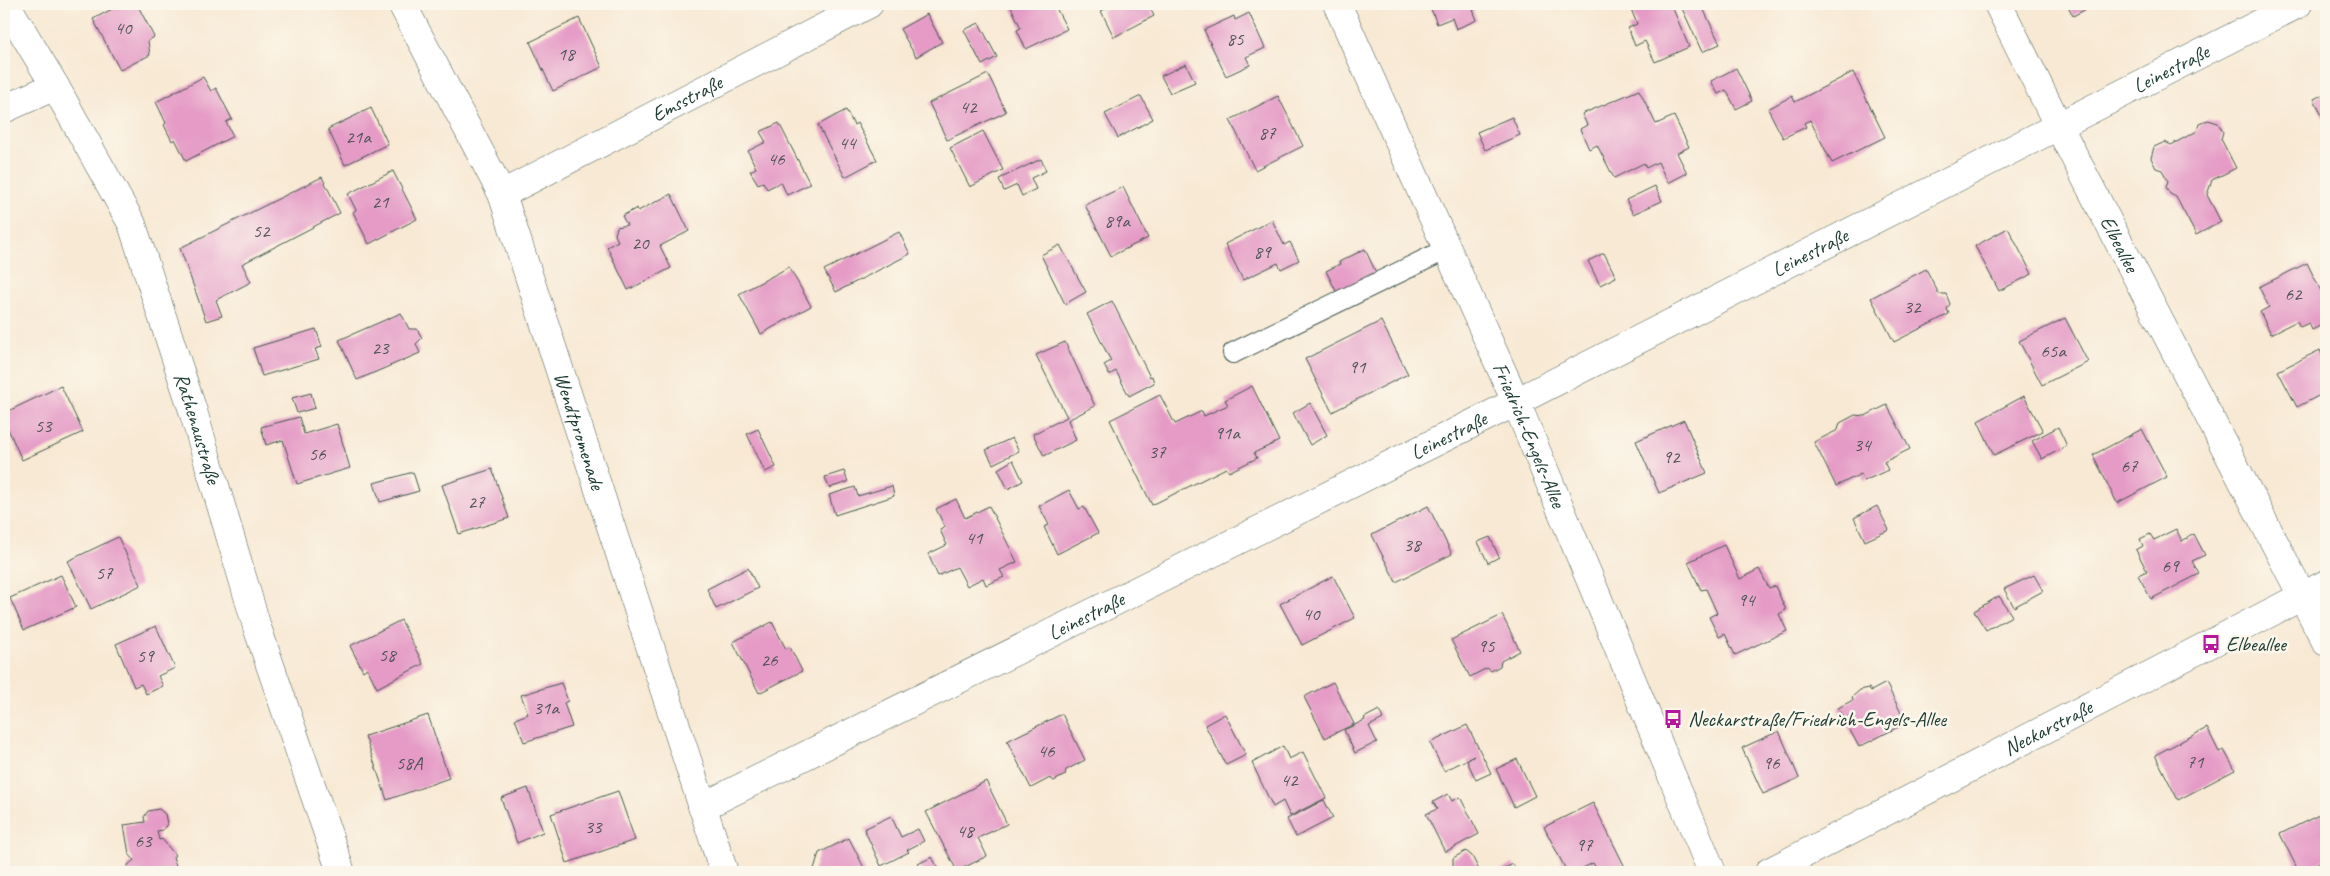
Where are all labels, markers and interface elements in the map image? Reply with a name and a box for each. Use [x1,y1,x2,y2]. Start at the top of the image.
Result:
house number: 40 [114,16,133,40]
house number: 85 [1226,27,1245,51]
street label: Leinestraße [2128,38,2215,99]
house number: 18 [557,42,577,66]
street label: Emsstraße [647,68,728,127]
house number: 42 [959,95,978,119]
house number: 87 [1258,121,1277,145]
house number: 21a [345,125,372,149]
house number: 44 [838,131,858,155]
house number: 46 [767,147,786,171]
house number: 21 [371,190,390,214]
house number: 89a [1104,209,1131,233]
street label: Elbeallee [2094,211,2146,278]
house number: 52 [252,219,271,243]
street label: Leinestraße [1768,221,1854,283]
house number: 20 [631,231,650,255]
house number: 89 [1253,240,1272,264]
house number: 62 [2284,282,2303,306]
house number: 32 [1903,295,1922,319]
house number: 23 [371,336,390,360]
house number: 65a [2040,339,2067,363]
house number: 91 [1348,355,1367,379]
street label: Friedrich-Engels-Allee [1487,358,1572,513]
street label: Rathenaustraße [168,369,227,489]
street label: Wendtpromenade [548,369,611,494]
street label: Leinestraße [1406,405,1493,465]
house number: 53 [34,414,53,438]
house number: 91a [1214,421,1241,445]
house number: 34 [1853,433,1873,457]
house number: 37 [1148,440,1167,464]
house number: 56 [308,442,327,466]
house number: 92 [1662,445,1681,469]
house number: 67 [2120,454,2139,478]
house number: 27 [467,490,486,514]
house number: 41 [965,526,984,550]
house number: 38 [1403,533,1423,557]
house number: 69 [2161,554,2180,578]
house number: 57 [95,561,114,585]
street label: Leinestraße [1044,585,1131,646]
house number: 94 [1737,588,1757,612]
house number: 40 [1302,602,1321,626]
place label: Elbeallee [2226,631,2288,657]
bus stop icon: Elbeallee [2200,633,2222,655]
house number: 95 [1477,634,1496,658]
house number: 58 [378,643,398,667]
house number: 59 [136,644,155,668]
house number: 26 [760,648,779,672]
street label: Neckarstraße [1999,693,2099,761]
house number: 31a [533,696,560,720]
place label: Neckarstraße/Friedrich-Engels-Allee [1688,706,1947,732]
bus stop icon: Neckarstraße/Friedrich-Engels-Allee [1662,708,1684,730]
house number: 46 [1037,739,1056,763]
house number: 71 [2186,750,2205,774]
house number: 58A [396,751,424,775]
house number: 96 [1762,751,1781,775]
house number: 42 [1280,768,1299,792]
house number: 33 [584,815,603,839]
house number: 48 [956,819,976,843]
house number: 63 [134,829,153,853]
house number: 97 [1575,833,1594,857]

